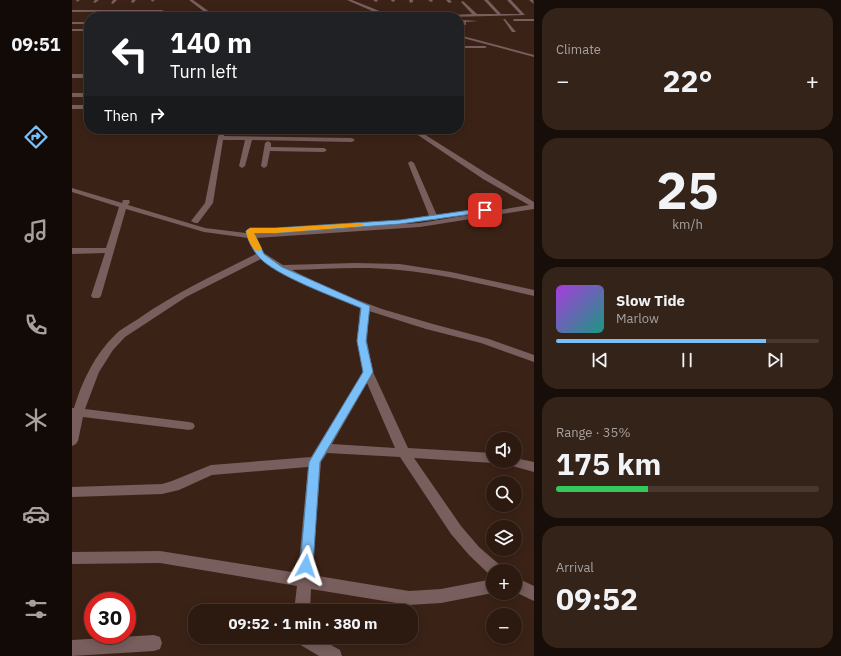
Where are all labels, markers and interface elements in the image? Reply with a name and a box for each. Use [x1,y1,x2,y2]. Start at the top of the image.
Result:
text: 140 m [170,24,252,61]
icon: left [104,28,156,80]
text: 09:51 [11,33,61,56]
text: Climate [556,41,601,58]
text: Turn left [170,60,238,83]
text: 22° [662,61,713,100]
text: − [556,66,569,95]
text: + [806,66,819,95]
icon: right [146,104,168,126]
text: Then [104,106,138,125]
icon: directions [22,123,50,151]
text: 25 [656,156,719,223]
pin [468,193,502,227]
icon: arrive [474,199,496,221]
text: km/h [672,216,703,233]
icon: music [22,217,50,245]
text: Slow Tide [616,291,685,310]
text: Marlow [616,310,659,327]
icon: phone [22,311,50,339]
icon: previous [589,349,611,371]
icon: pause [676,349,698,371]
icon: next [764,349,786,371]
icon: climate [22,406,50,434]
text: Range · 35% [556,424,630,441]
map controls [486,432,522,644]
button: sound [486,432,522,468]
text: 175 km [556,444,661,483]
button: search [486,476,522,512]
icon: car [22,500,50,528]
button: layers [486,520,522,556]
position arrow [285,545,327,587]
text: Arrival [556,559,594,576]
button: + [486,564,522,600]
text: 09:52 [556,579,638,618]
speed limit sign: 30 [84,592,136,644]
icon: filters [22,595,50,623]
button: − [486,608,522,644]
text: 09:52 · 1 min · 380 m [229,614,377,633]

